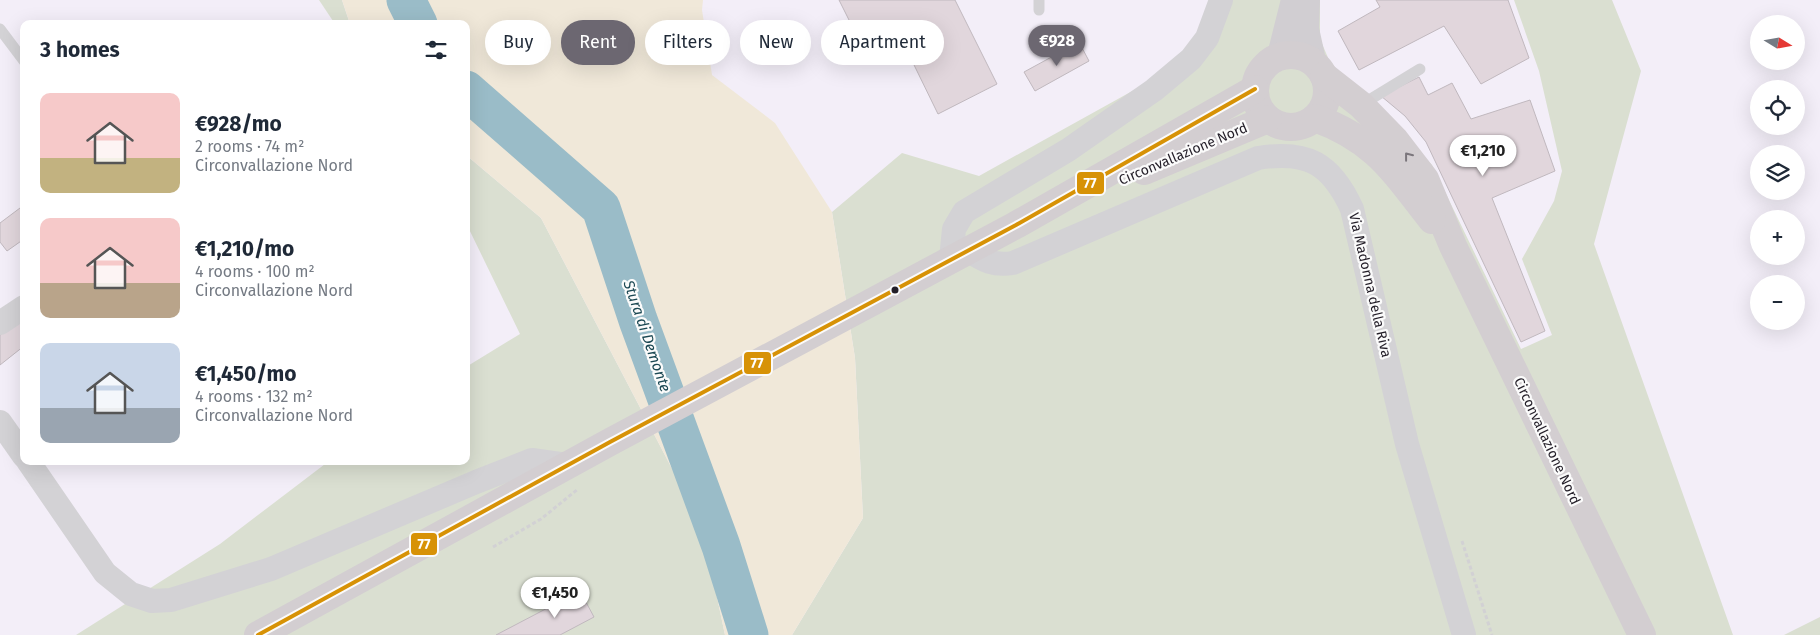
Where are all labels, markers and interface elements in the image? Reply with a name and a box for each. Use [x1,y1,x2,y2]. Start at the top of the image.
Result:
north arrow [1750,15,1805,70]
map controls [1750,15,1805,330]
chip: Buy [485,20,551,65]
chip: Rent [561,20,635,65]
chip: Filters [645,20,730,65]
chip: New [740,20,811,65]
chip: Apartment [821,20,944,65]
pin: €928 [1027,24,1087,67]
text: €928 [1039,31,1075,50]
icon: filters [422,36,450,64]
text: 3 homes [40,37,120,63]
button: locate [1750,80,1805,135]
text: €928/mo [195,111,282,137]
icon: home [80,113,140,173]
street label: Circonvallazione Nord [1116,119,1250,189]
pin: €1,210 [1442,134,1524,177]
text: 2 rooms · 74 m² [195,137,304,156]
text: €1,210 [1461,141,1505,160]
button: layers [1750,145,1805,200]
one-way arrow [1405,153,1413,162]
text: Circonvallazione Nord [195,156,353,175]
line badge: 77 [1076,171,1105,195]
text: 77 [1083,175,1097,192]
button: + [1750,210,1805,265]
street label: Via Madonna della Riva [1345,211,1395,359]
text: €1,210/mo [195,236,294,262]
icon: home [80,238,140,298]
text: 4 rooms · 100 m² [195,262,315,281]
button: − [1750,275,1805,330]
water label: Stura di Demonte [619,277,675,394]
text: Circonvallazione Nord [195,281,353,300]
unlabelled marker [890,285,900,295]
line badge: 77 [743,351,772,375]
text: 77 [750,355,764,372]
text: €1,450/mo [195,361,297,387]
icon: home [80,363,140,423]
street label: Circonvallazione Nord [1510,375,1584,507]
text: 4 rooms · 132 m² [195,387,313,406]
text: Circonvallazione Nord [195,406,353,425]
line badge: 77 [410,532,438,556]
text: 77 [417,536,431,553]
pin: €1,450 [514,576,596,619]
text: €1,450 [532,583,578,602]

